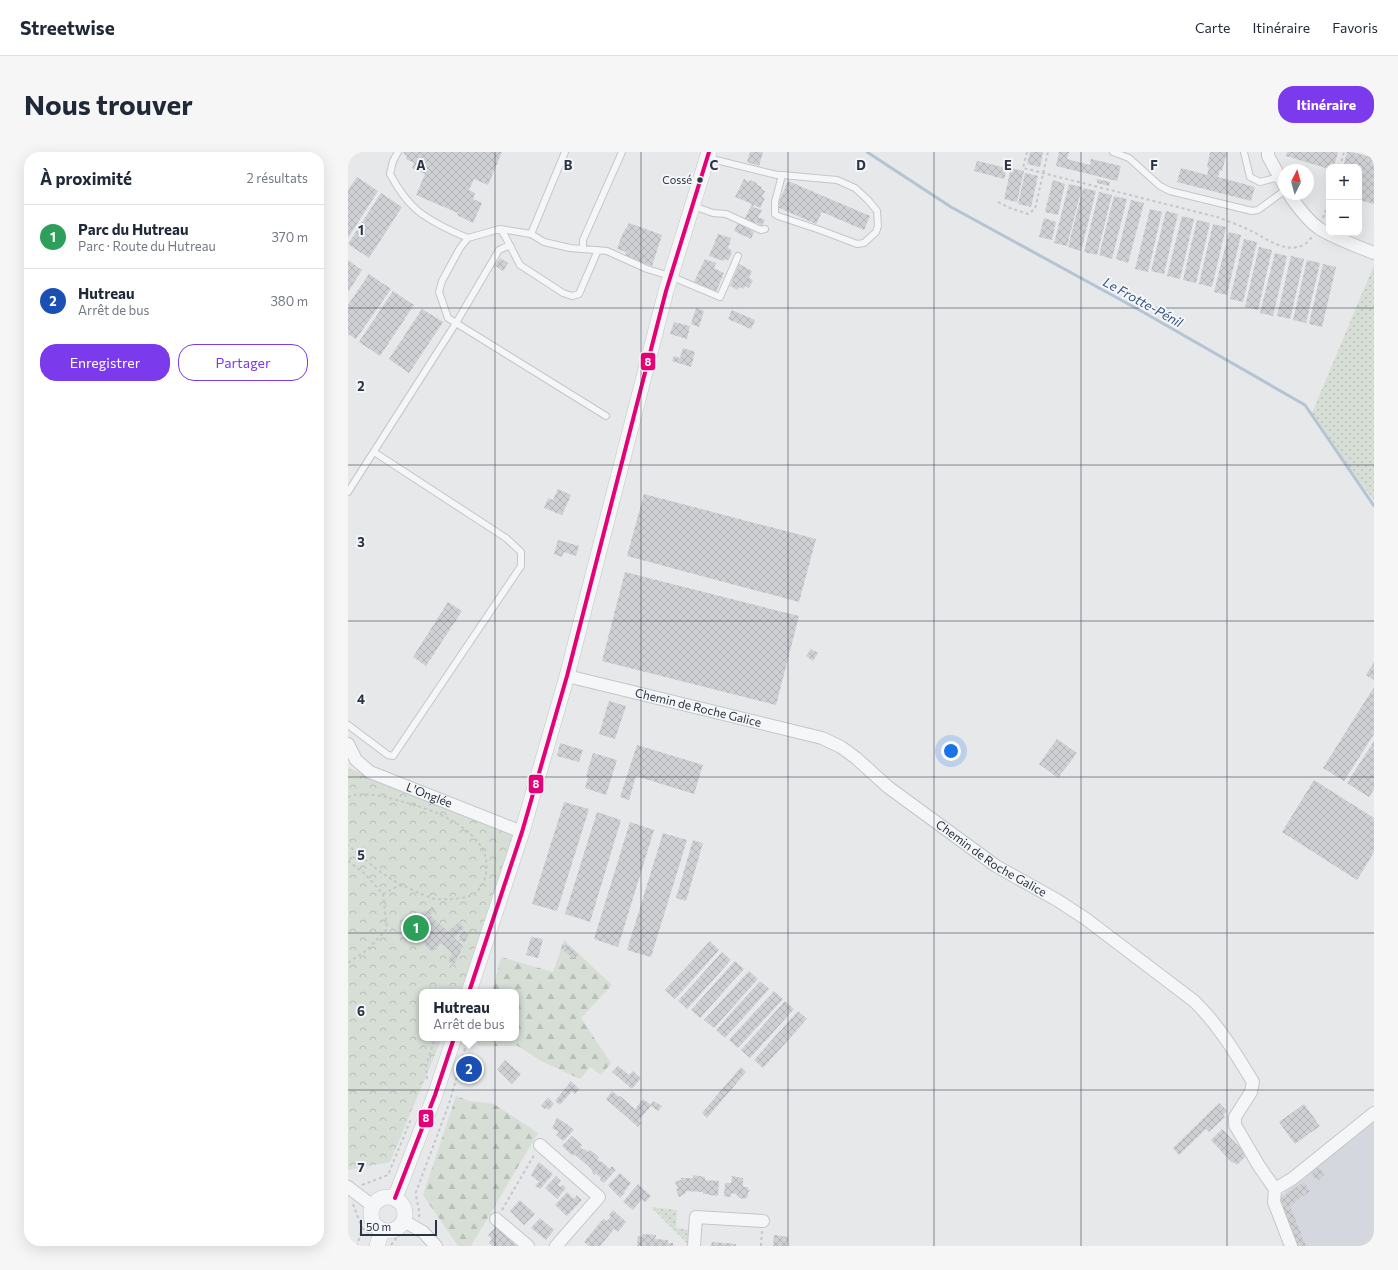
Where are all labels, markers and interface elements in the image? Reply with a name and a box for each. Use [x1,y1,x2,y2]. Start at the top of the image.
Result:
text: Streetwise [20,16,115,39]
text: Carte [1195,19,1230,36]
text: Itinéraire [1252,19,1310,36]
text: Favoris [1332,19,1378,36]
button: Itinéraire [1278,86,1374,123]
text: Nous trouver [24,87,193,121]
text: A [416,157,426,173]
text: B [564,157,573,173]
text: C [710,157,719,173]
text: D [856,157,866,173]
text: E [1004,157,1012,173]
text: F [1150,157,1158,173]
north arrow [1278,164,1314,200]
map controls [1326,164,1362,236]
button: + [1326,164,1362,200]
text: À proximité [40,168,132,189]
text: 2 résultats [247,170,308,186]
place label: Cossé [662,173,692,186]
marker: Cossé [695,175,705,185]
button: − [1326,200,1362,236]
text: Parc du Hutreau [78,220,188,238]
text: 1 [358,222,364,238]
text: 1 [50,229,56,245]
text: 370 m [271,229,308,245]
text: Parc · Route du Hutreau [78,238,216,254]
water label: Le Frotte-Pénil [1100,274,1186,331]
text: Hutreau [78,284,135,302]
text: 2 [49,293,57,309]
text: 380 m [270,293,308,309]
text: Arrêt de bus [78,302,149,318]
button: Enregistrer [40,344,170,381]
button: Partager [178,344,308,381]
line badge: 8 [640,352,656,371]
text: 8 [645,355,652,368]
text: 2 [357,378,365,394]
text: 3 [357,534,365,550]
street label: Chemin de Roche Galice [634,685,763,729]
text: 4 [357,691,365,707]
your location [941,741,961,761]
line badge: 8 [528,774,544,794]
text: 8 [533,777,540,790]
street label: L'Onglée [405,779,455,810]
street label: Chemin de Roche Galice [934,817,1049,899]
text: 5 [357,847,365,863]
pin: 1 [403,913,429,943]
popup [419,989,519,1041]
text: Hutreau [433,998,490,1016]
text: 6 [357,1003,365,1019]
text: Arrêt de bus [433,1016,505,1032]
pin: 2 [456,1054,482,1084]
line badge: 8 [418,1109,434,1128]
text: 8 [423,1111,430,1124]
text: 7 [357,1159,365,1175]
scale bar [360,1218,437,1237]
text: 50 m [366,1220,391,1233]

